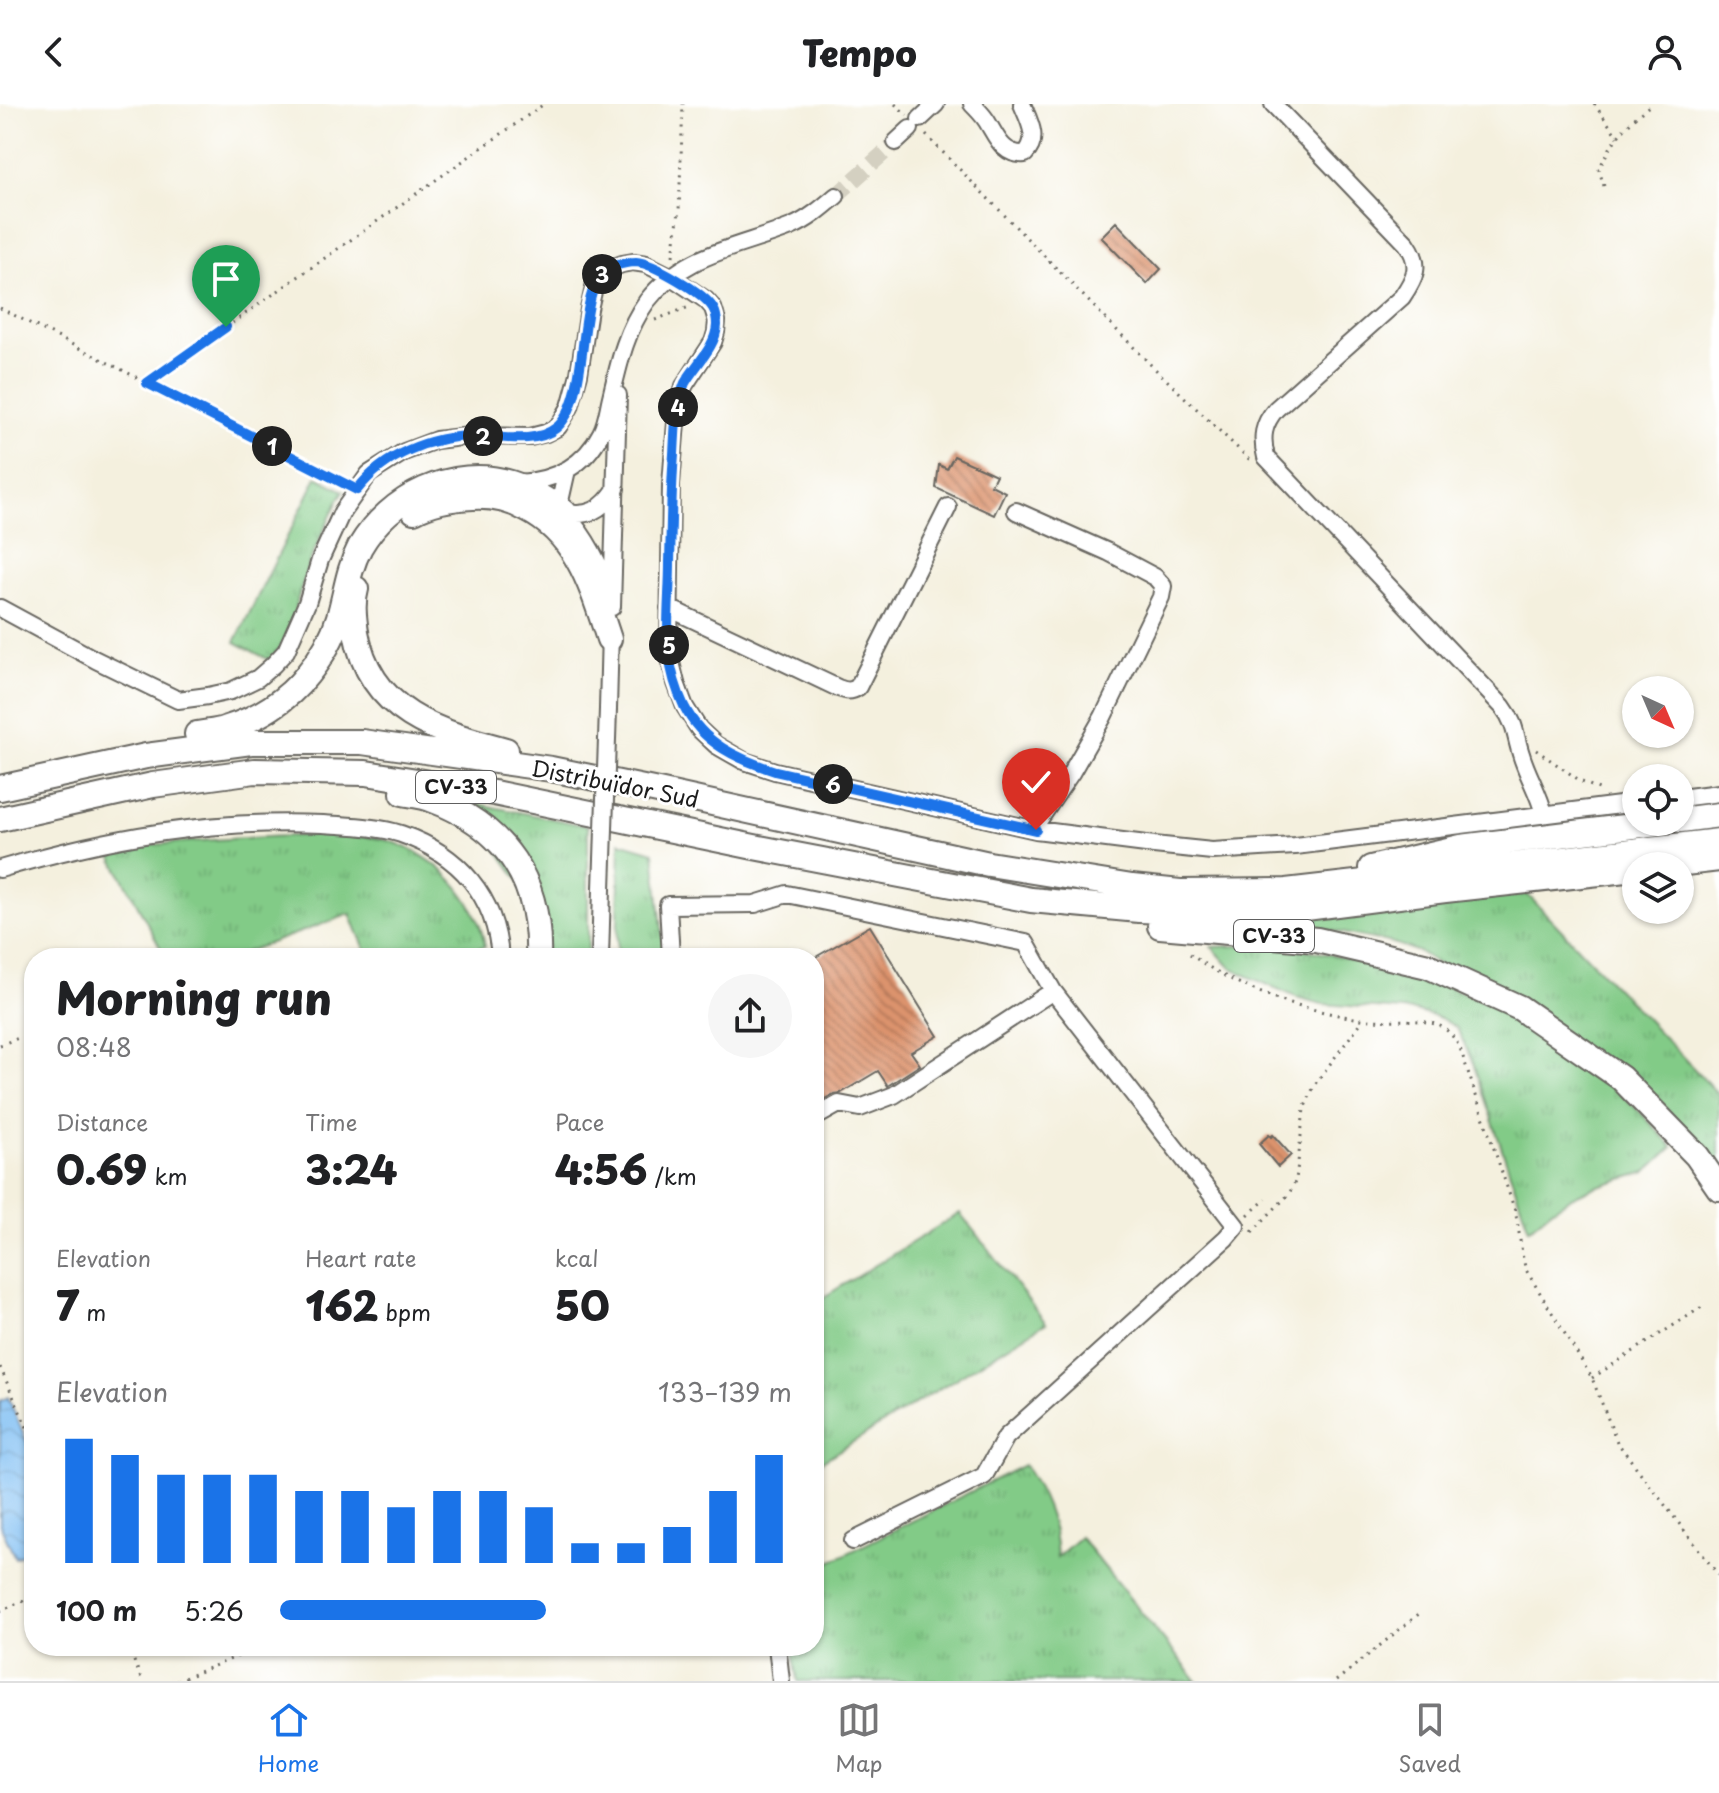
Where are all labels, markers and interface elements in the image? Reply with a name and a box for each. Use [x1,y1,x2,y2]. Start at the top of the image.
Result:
text: Tempo [802,25,917,79]
icon: back [32,30,76,74]
icon: person [1643,30,1687,74]
pin [192,245,260,327]
pin: 3 [582,254,622,294]
icon: arrive [204,257,248,301]
text: 3 [595,257,609,290]
pin: 4 [658,387,698,427]
text: 4 [671,390,685,423]
pin: 2 [463,416,503,456]
text: 2 [475,419,491,452]
pin: 1 [252,426,292,466]
text: 1 [267,429,277,462]
pin: 5 [649,625,689,665]
text: 5 [662,628,676,661]
north arrow [1622,676,1694,748]
map controls [1622,676,1694,924]
pin [1002,748,1070,830]
street label: Distribuïdor Sud [529,750,702,815]
icon: check [1014,760,1058,804]
pin: 6 [813,764,853,804]
button: locate [1622,764,1694,836]
text: 6 [825,767,841,800]
road number: CV-33 [416,771,496,803]
button: layers [1622,852,1694,924]
road number: CV-33 [1234,920,1314,952]
text: Morning run [56,964,332,1030]
button: share [708,974,792,1058]
text: 08:48 [56,1027,132,1066]
text: Distance [56,1105,148,1138]
text: Time [305,1105,357,1138]
text: Pace [555,1105,604,1138]
text: 0.69 [56,1138,147,1199]
text: 3:24 [305,1138,397,1199]
text: 4:56 [555,1138,648,1199]
text: km [147,1159,188,1192]
text: /km [648,1159,697,1192]
text: Elevation [56,1241,151,1274]
text: Heart rate [305,1241,416,1274]
text: kcal [555,1241,599,1274]
text: 7 [56,1274,79,1335]
text: 162 [305,1274,378,1335]
text: 50 [555,1274,610,1335]
text: m [79,1295,106,1328]
text: bpm [378,1295,431,1328]
text: Elevation [56,1372,168,1411]
text: 133–139 m [658,1372,792,1411]
text: 100 m [56,1591,137,1630]
text: 5:26 [184,1591,244,1630]
tab: Home [258,1698,319,1779]
tab: Map [835,1698,882,1779]
tab: Saved [1398,1698,1461,1779]

